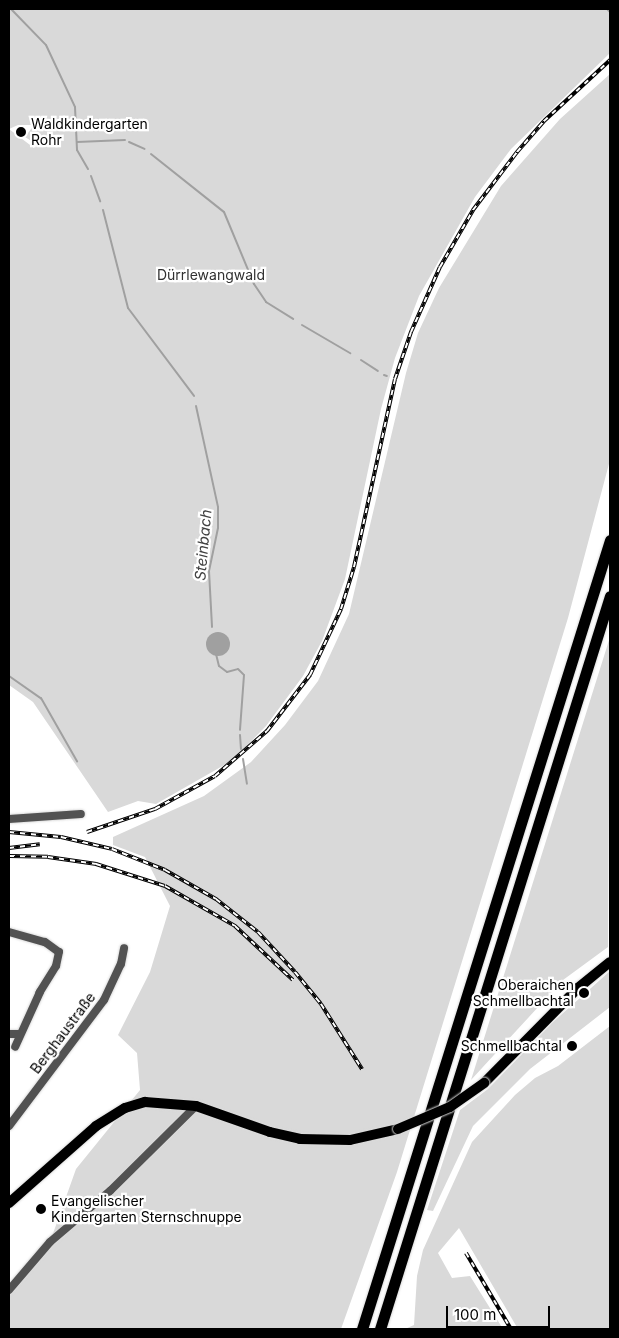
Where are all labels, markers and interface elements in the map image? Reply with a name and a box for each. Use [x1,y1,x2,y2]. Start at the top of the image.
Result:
place label: Waldkindergarten Rohr [31,116,148,148]
marker: Waldkindergarten Rohr [15,126,27,138]
park label: Dürrlewangwald [157,267,265,283]
water label: Steinbach [191,509,215,581]
place label: Oberaichen Schmellbachtal [473,977,574,1010]
marker: Oberaichen Schmellbachtal [578,987,590,999]
street label: Berghaustraße [27,989,99,1077]
place label: Schmellbachtal [461,1038,562,1054]
marker: Schmellbachtal [566,1040,578,1052]
place label: Evangelischer Kindergarten Sternschnuppe [51,1193,242,1226]
marker: Evangelischer Kindergarten Sternschnuppe [35,1203,47,1215]
scale bar [449,1296,553,1328]
text: 100 m [454,1305,496,1324]

